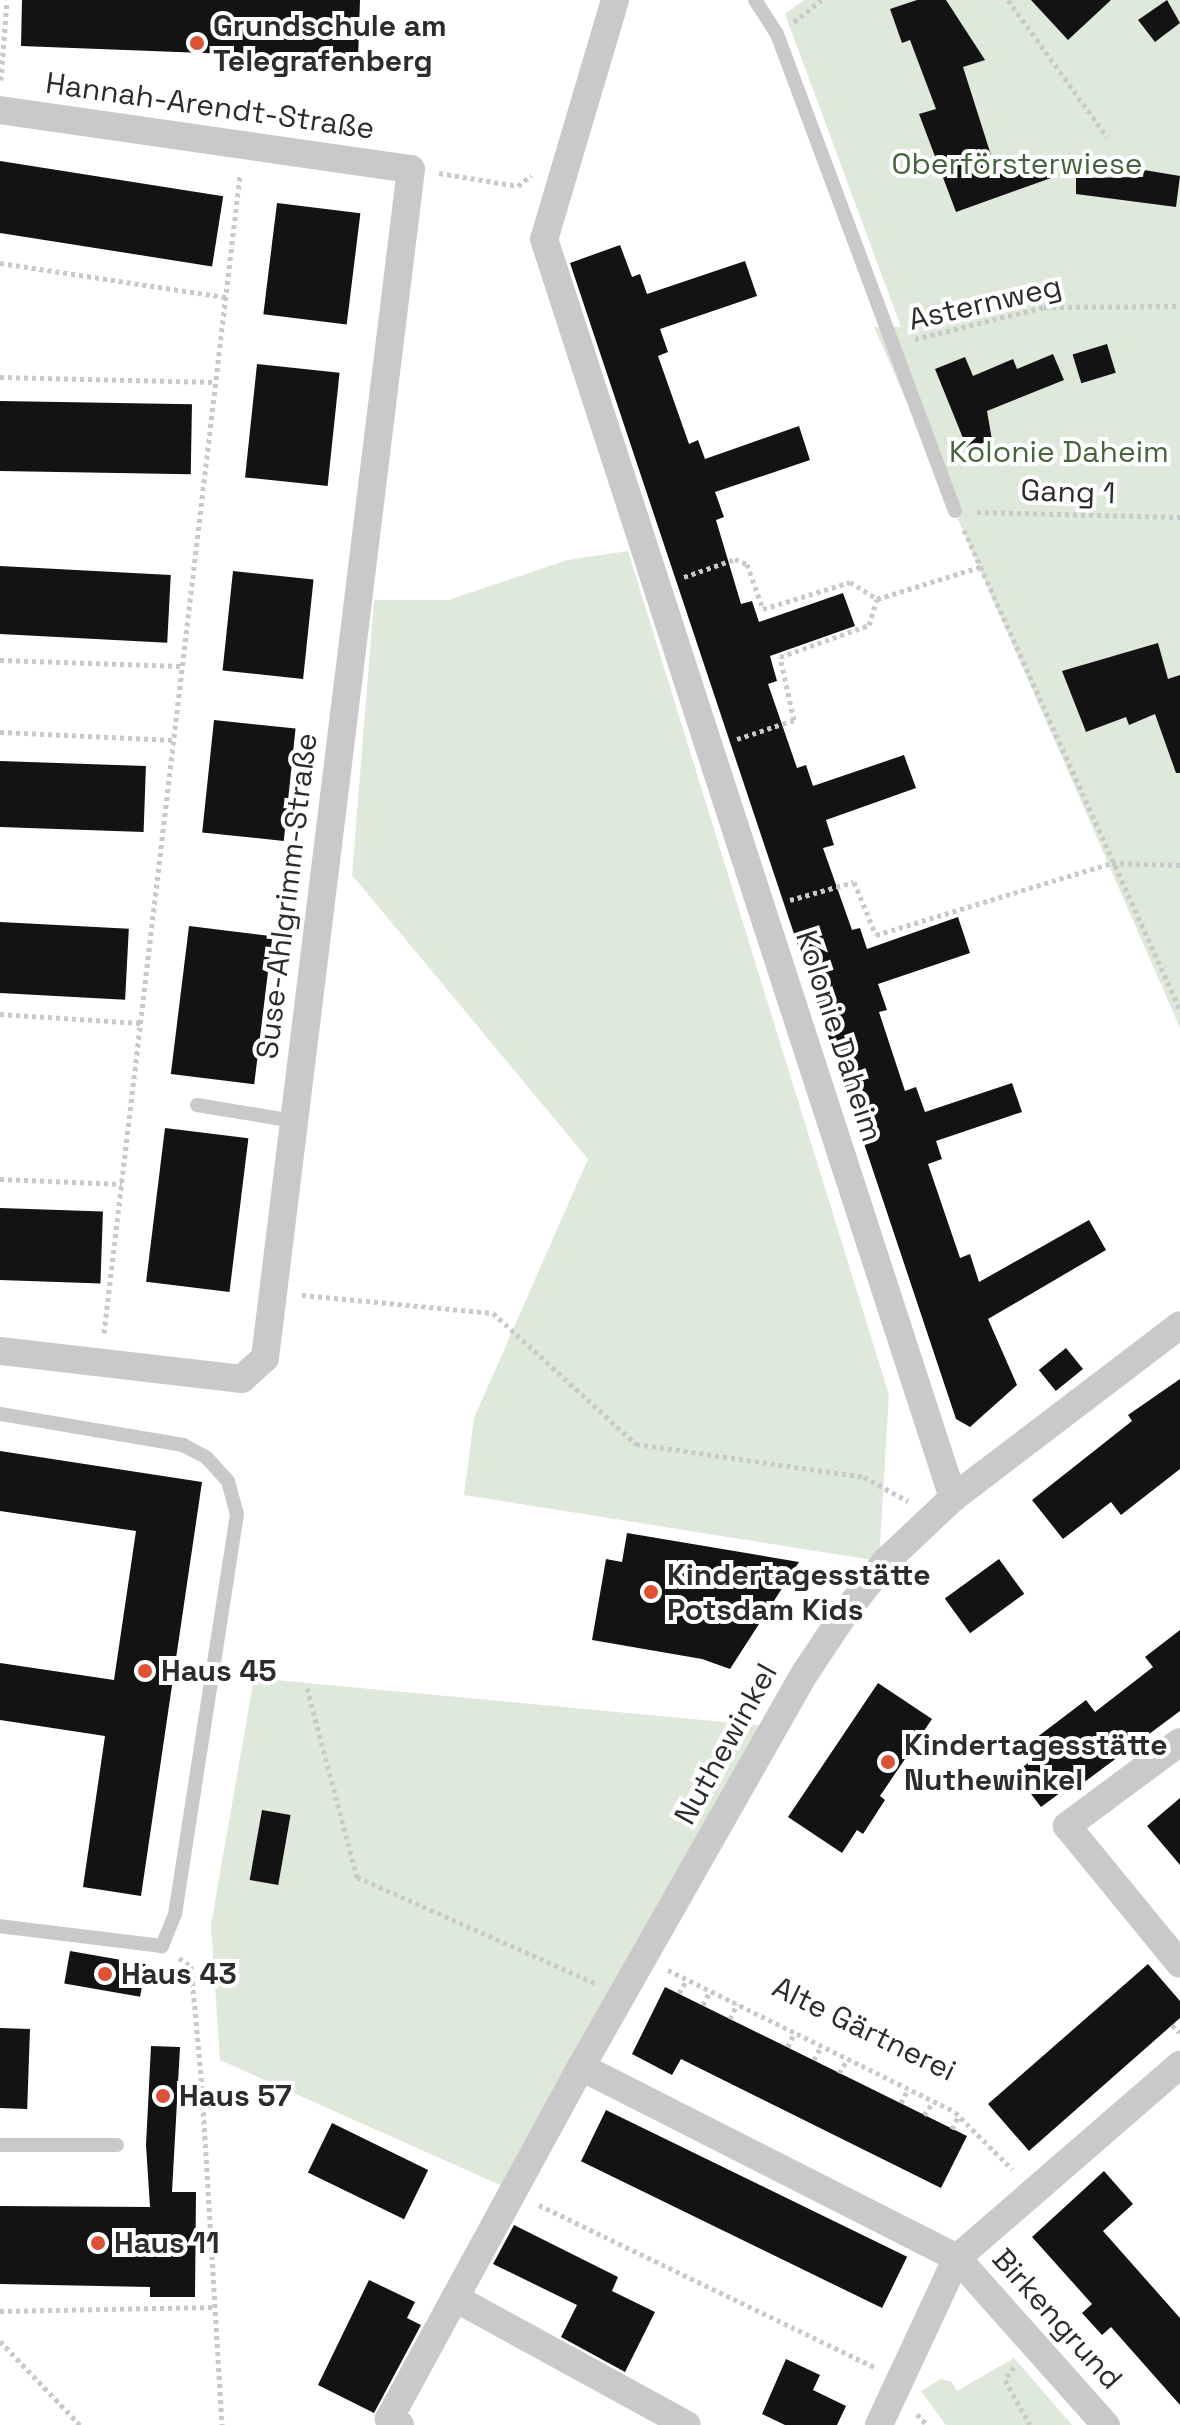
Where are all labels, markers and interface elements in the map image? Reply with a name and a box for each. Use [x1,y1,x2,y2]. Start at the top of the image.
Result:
place label: Grundschule am Telegrafenberg [213,8,447,78]
marker: Grundschule am Telegrafenberg [188,34,206,52]
street label: Hannah-Arendt-Straße [43,65,377,147]
park label: Oberförsterwiese [891,146,1143,182]
street label: Asternweg [905,268,1065,338]
park label: Kolonie Daheim [949,434,1169,470]
street label: Gang 1 [1020,472,1116,512]
street label: Suse-Ahlgrimm-Straße [249,731,325,1061]
street label: Kolonie Daheim [788,926,890,1146]
place label: Kindertagesstätte Potsdam Kids [667,1557,931,1628]
marker: Kindertagesstätte Potsdam Kids [642,1583,660,1601]
place label: Haus 45 [161,1653,276,1689]
street label: Nuthewinkel [667,1657,785,1831]
marker: Haus 45 [136,1662,154,1680]
place label: Kindertagesstätte Nuthewinkel [904,1727,1168,1798]
marker: Kindertagesstätte Nuthewinkel [879,1753,897,1771]
place label: Haus 43 [121,1956,237,1992]
marker: Haus 43 [96,1965,114,1983]
street label: Alte Gärtnerei [767,1969,961,2089]
place label: Haus 57 [179,2078,292,2114]
marker: Haus 57 [154,2087,172,2105]
place label: Haus 11 [114,2225,220,2261]
marker: Haus 11 [89,2234,107,2252]
street label: Birkengrund [985,2241,1129,2397]

